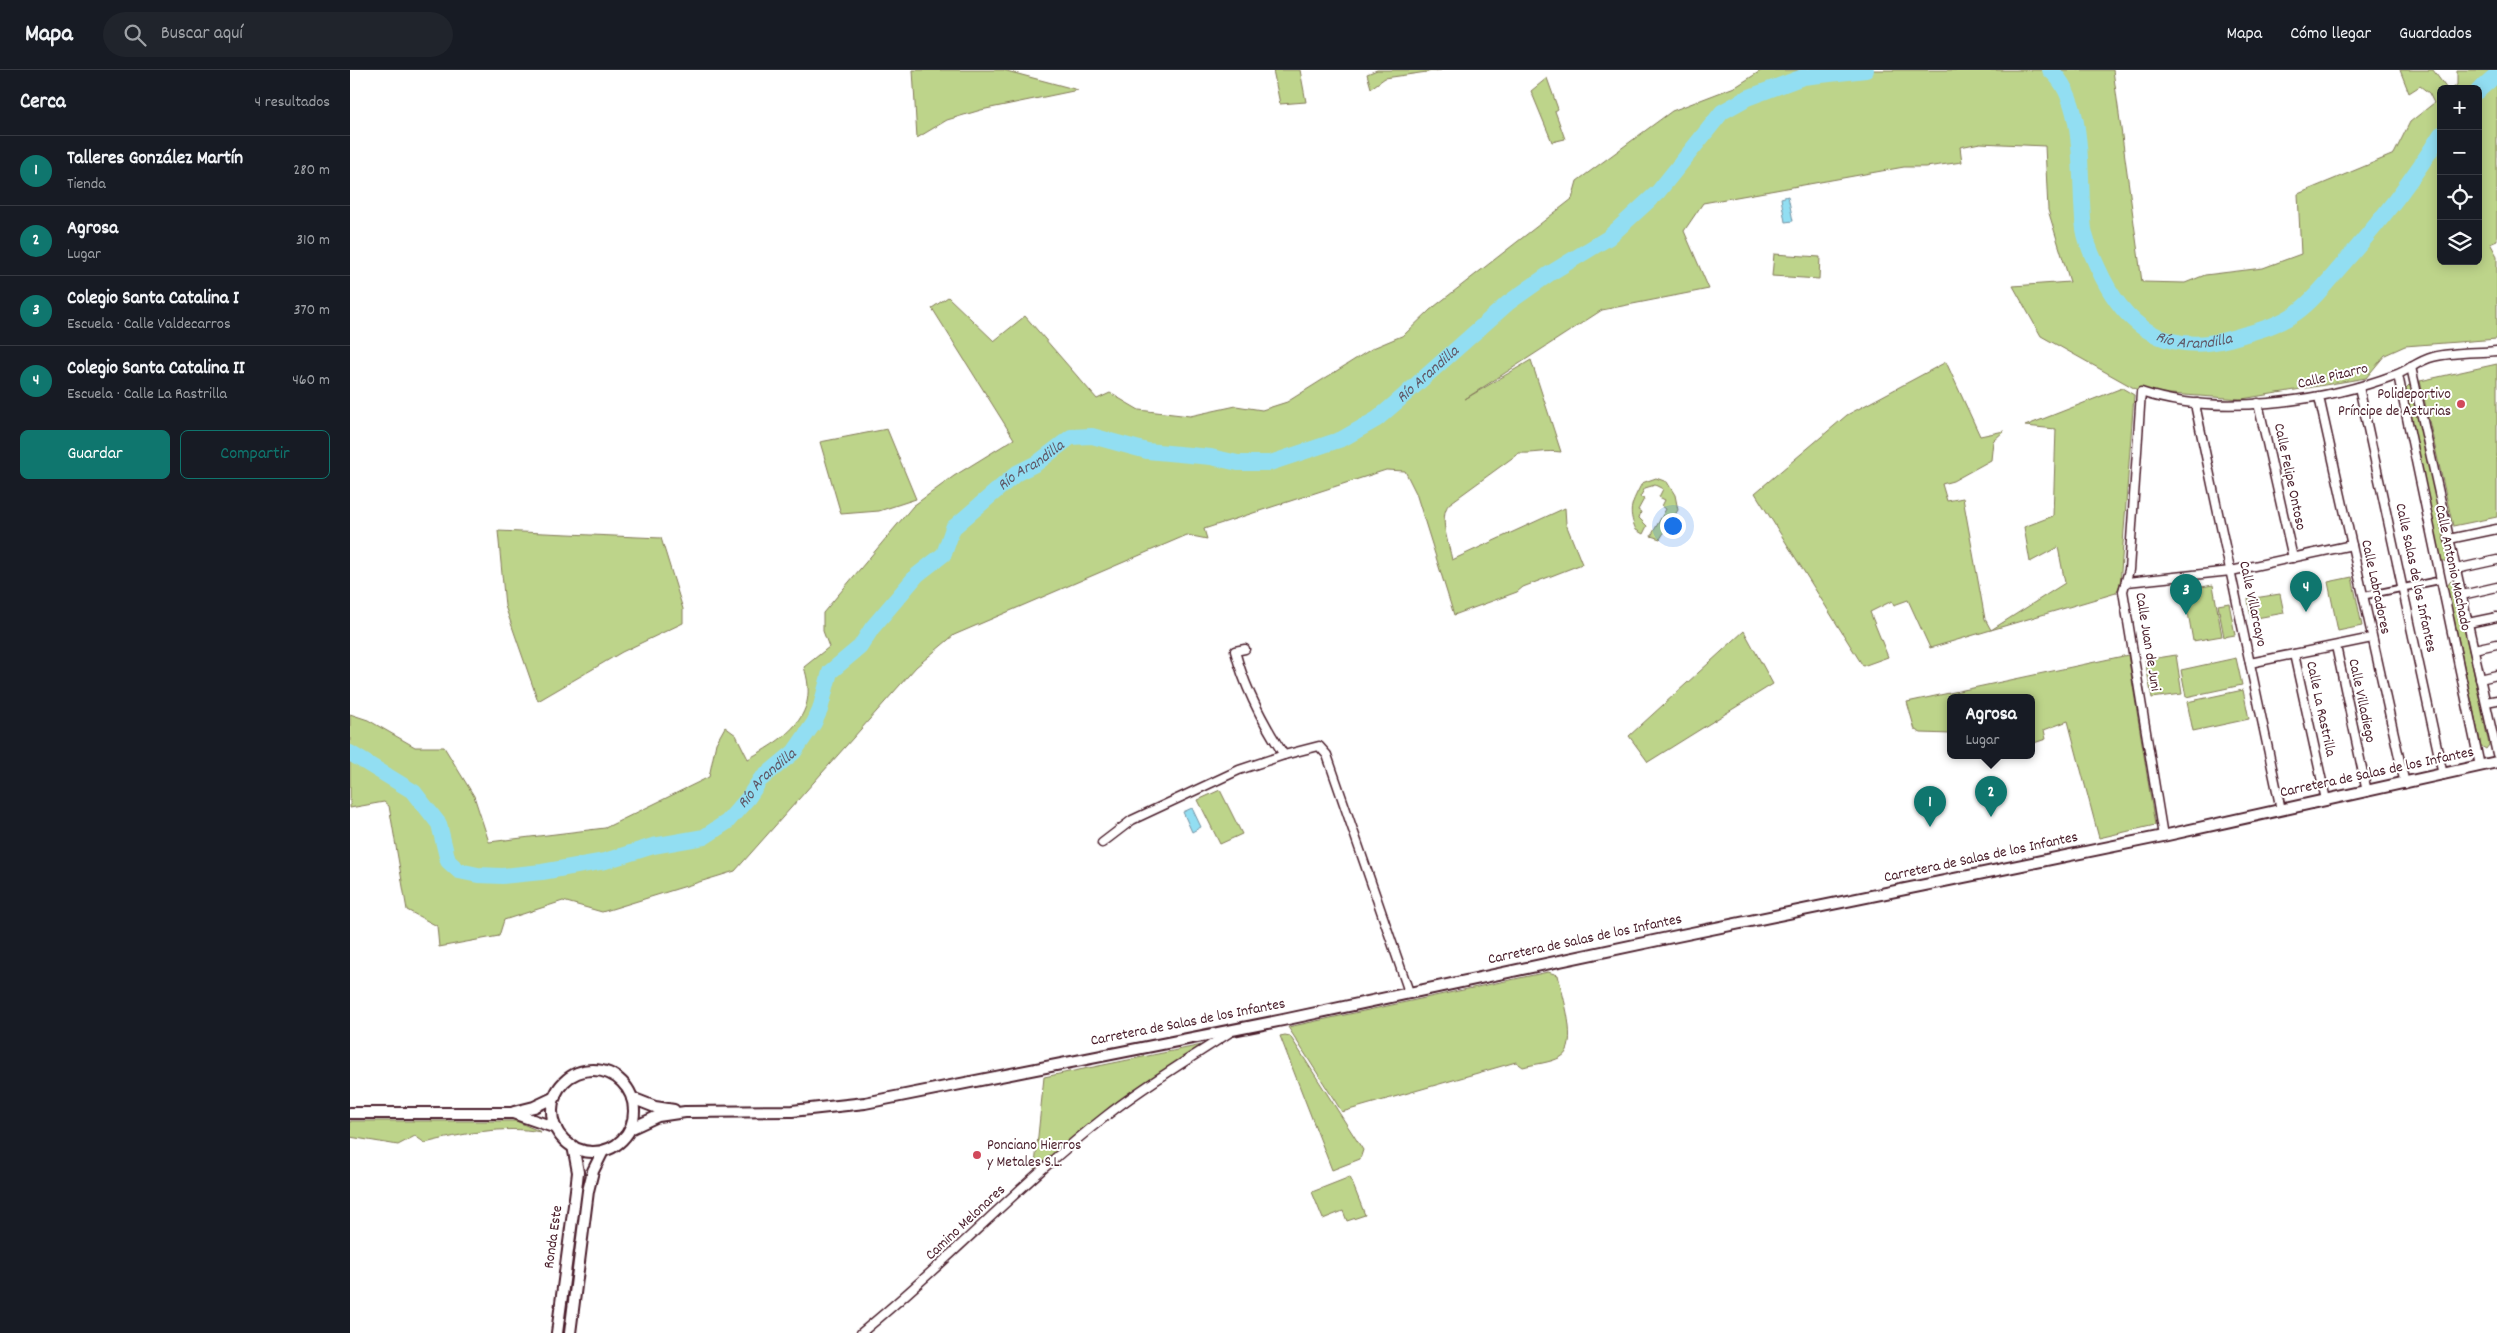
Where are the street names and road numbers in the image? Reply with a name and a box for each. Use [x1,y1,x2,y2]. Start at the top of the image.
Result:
street label: Calle Pizarro [2296,358,2371,396]
street label: Calle Felipe Ontoso [2267,421,2311,533]
street label: Calle Salas de los Infantes [2388,501,2442,655]
street label: Calle Antonio Machado [2428,503,2476,633]
street label: Calle Labradores [2354,538,2396,636]
street label: Calle Villarcayo [2232,559,2272,649]
street label: Calle Juan de Juni [2128,591,2166,693]
street label: Calle Villadiego [2341,657,2381,745]
street label: Calle La Rastrilla [2299,659,2341,760]
street label: Carretera de Salas de los Infantes [2278,742,2476,804]
street label: Carretera de Salas de los Infantes [1882,827,2080,889]
street label: Carretera de Salas de los Infantes [1486,909,1684,971]
street label: Carretera de Salas de los Infantes [1089,993,1287,1053]
street label: Camino Melonares [921,1180,1011,1266]
street label: Ronda Este [539,1204,569,1270]

